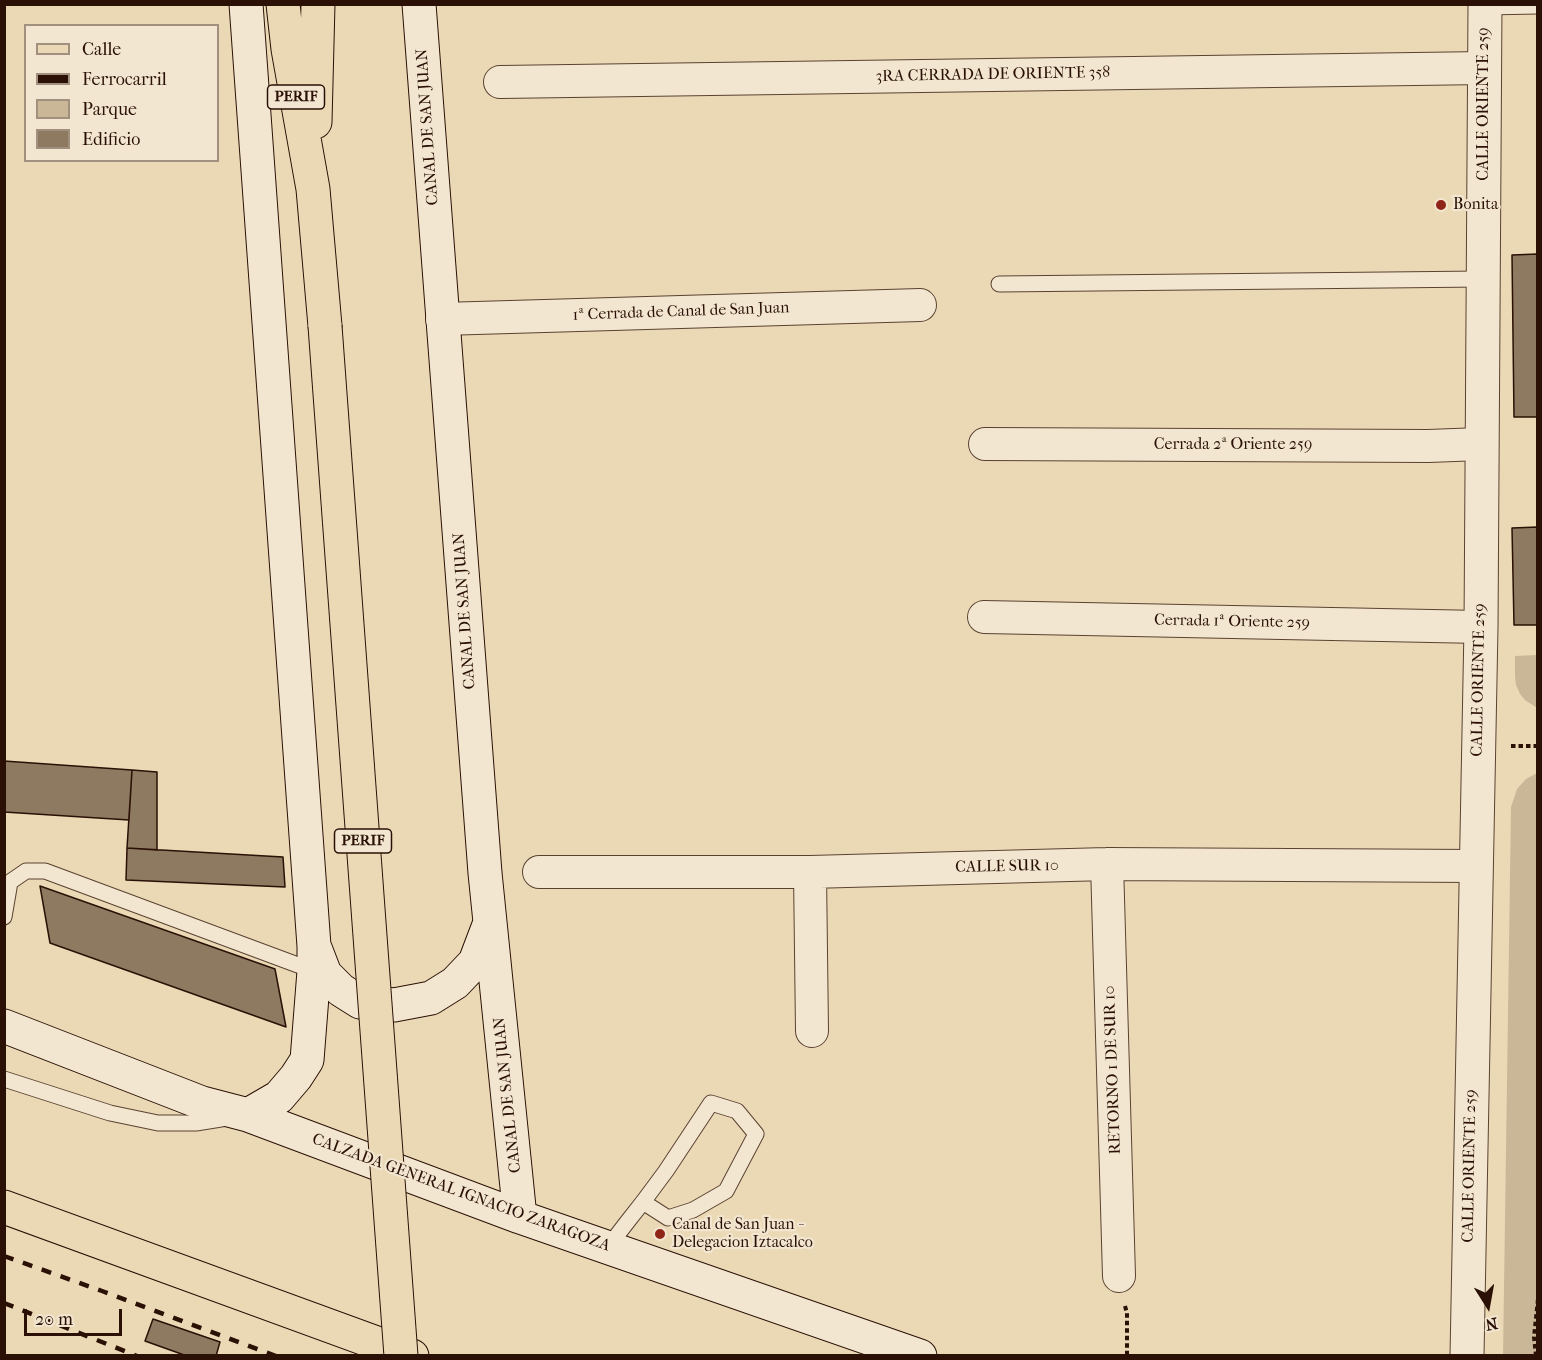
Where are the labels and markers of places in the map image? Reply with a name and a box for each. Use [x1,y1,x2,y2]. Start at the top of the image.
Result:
place label: Bonita [1453,195,1498,215]
marker: Bonita [1434,198,1448,212]
place label: Canal de San Juan - Delegacion Iztacalco [672,1215,813,1253]
marker: Canal de San Juan - Delegacion Iztacalco [653,1227,667,1241]

